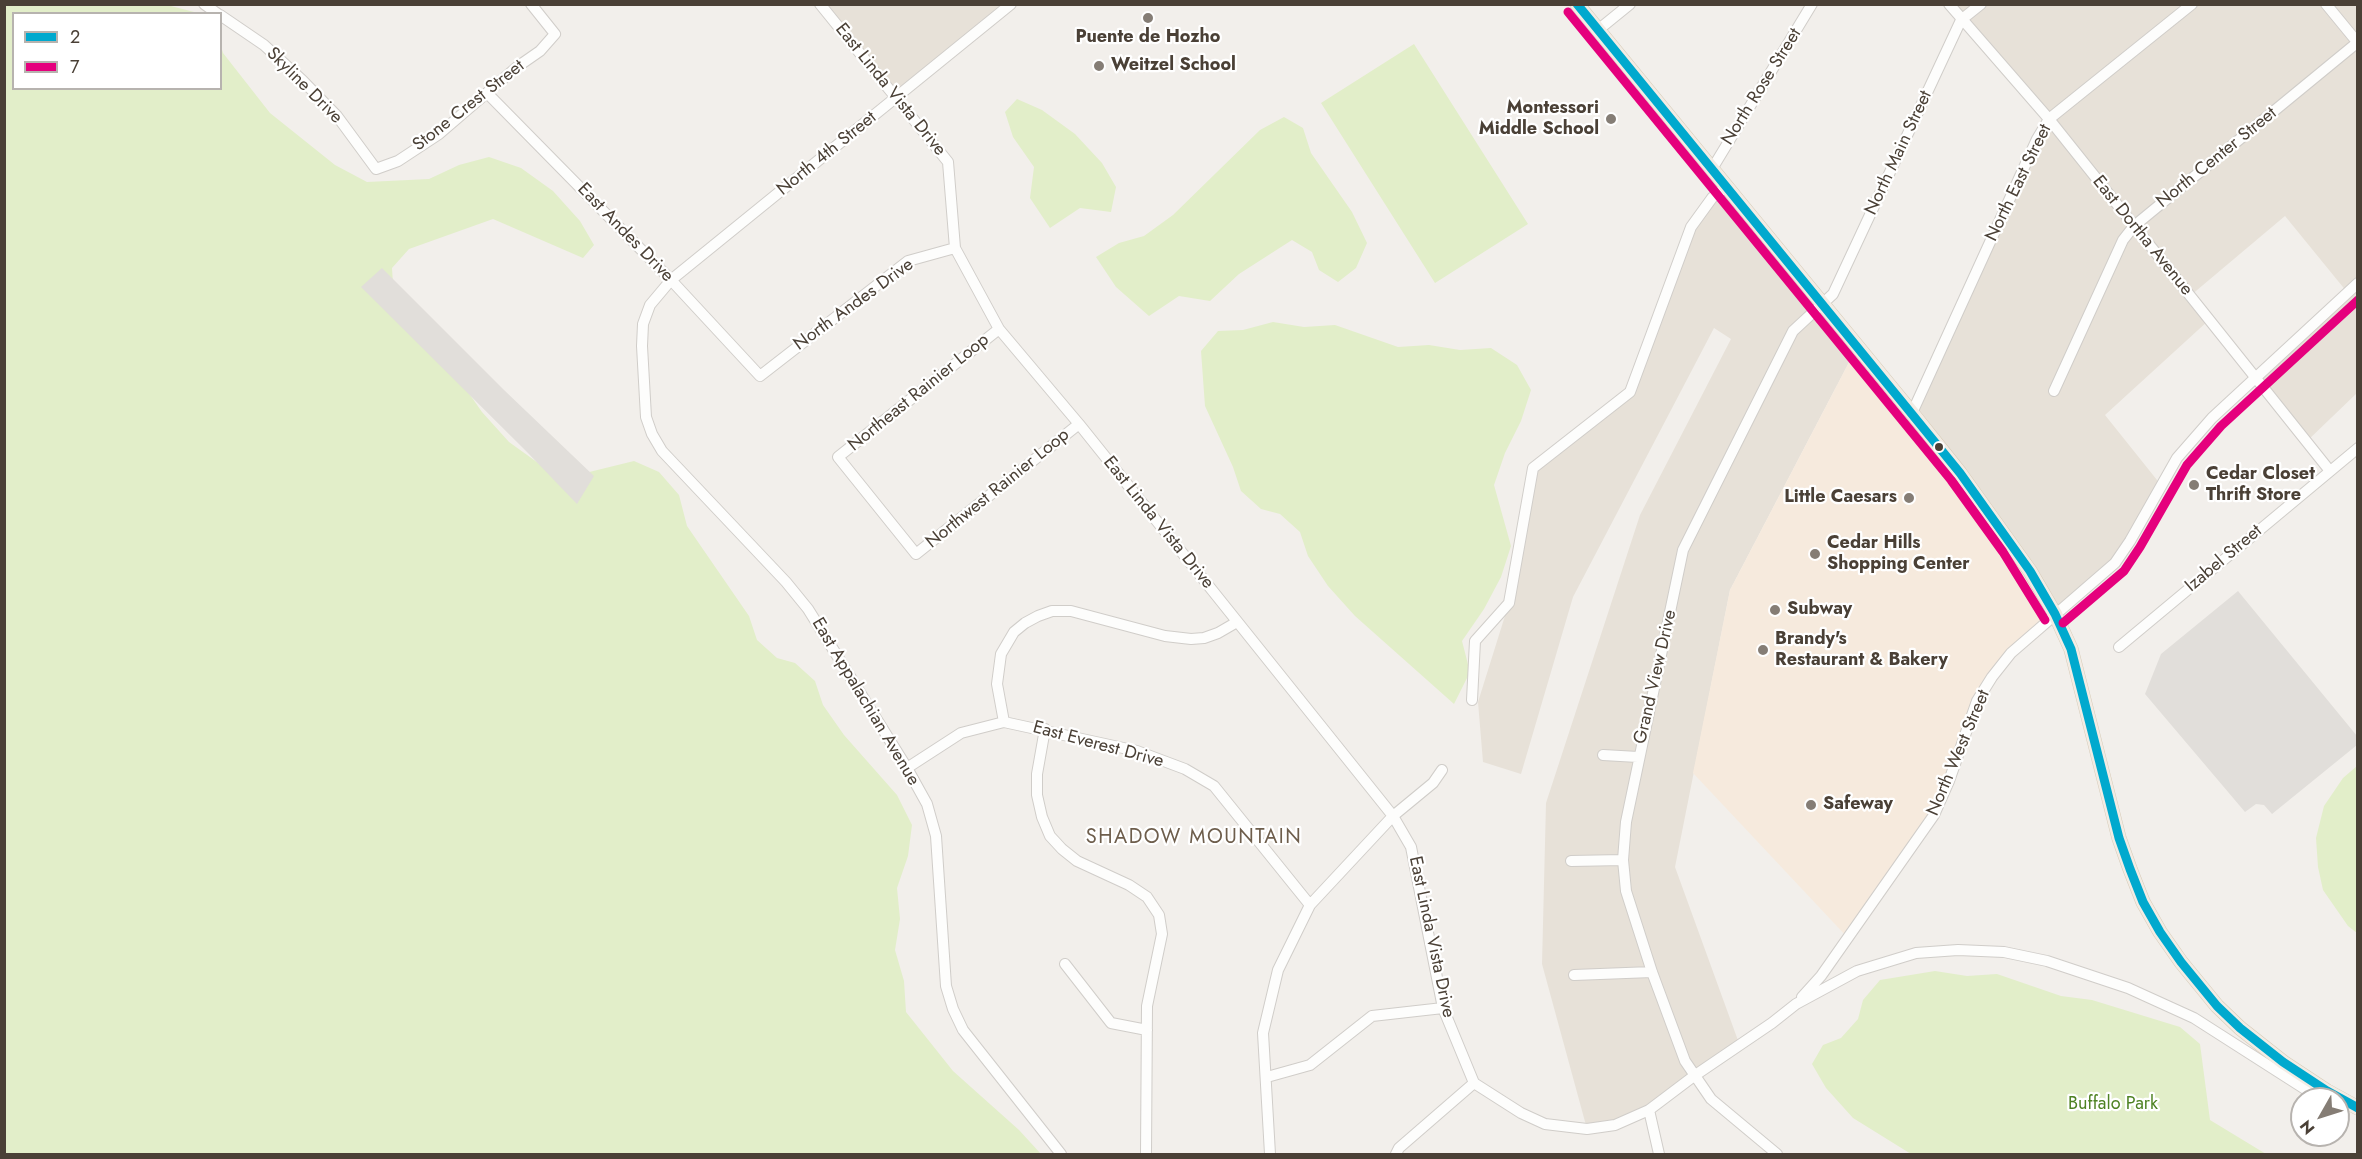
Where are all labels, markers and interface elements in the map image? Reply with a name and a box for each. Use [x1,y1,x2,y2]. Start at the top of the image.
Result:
marker: Puente de Hozho [1141,11,1155,25]
legend [12,12,222,90]
street label: East Linda Vista Drive [830,19,950,161]
text: 2 [70,24,80,50]
street label: North Rose Street [1717,24,1807,150]
place label: Puente de Hozho [1076,27,1220,49]
street label: Skyline Drive [261,43,347,129]
text: 7 [70,54,79,80]
place label: Weitzel School [1111,55,1236,77]
street label: Stone Crest Street [409,56,529,156]
marker: Weitzel School [1092,59,1106,73]
street label: North Main Street [1861,87,1937,219]
place label: Montessori Middle School [1479,98,1599,140]
street label: North Center Street [2153,103,2281,213]
street label: North 4th Street [773,107,881,201]
marker: Montessori Middle School [1604,112,1618,126]
street label: North East Street [1981,121,2057,245]
street label: East Dortha Avenue [2087,172,2197,300]
street label: East Andes Drive [572,179,678,287]
street label: North Andes Drive [790,254,918,356]
street label: Northeast Rainier Loop [844,330,994,456]
street label: Northwest Rainier Loop [922,425,1074,553]
unlabelled marker [1933,441,1945,453]
street label: East Linda Vista Drive [1098,452,1218,594]
place label: Cedar Closet Thrift Store [2206,464,2315,506]
marker: Cedar Closet Thrift Store [2187,478,2201,492]
place label: Little Caesars [1784,487,1897,509]
marker: Little Caesars [1902,491,1916,505]
street label: Izabel Street [2181,521,2267,597]
place label: Cedar Hills Shopping Center [1827,533,1970,576]
marker: Cedar Hills Shopping Center [1808,547,1822,561]
place label: Subway [1787,599,1852,621]
marker: Subway [1768,603,1782,617]
street label: Grand View Drive [1630,608,1682,746]
street label: East Appalachian Avenue [806,614,924,790]
place label: Brandy's Restaurant & Bakery [1775,629,1948,672]
marker: Brandy's Restaurant & Bakery [1756,643,1770,657]
street label: North West Street [1923,687,1995,819]
street label: East Everest Drive [1030,717,1166,773]
place label: Safeway [1823,794,1893,816]
marker: Safeway [1804,798,1818,812]
district label: SHADOW MOUNTAIN [1086,826,1302,850]
street label: East Linda Vista Drive [1403,854,1459,1020]
north arrow [2290,1087,2350,1147]
park label: Buffalo Park [2068,1094,2158,1116]
text: N [2294,1115,2320,1140]

